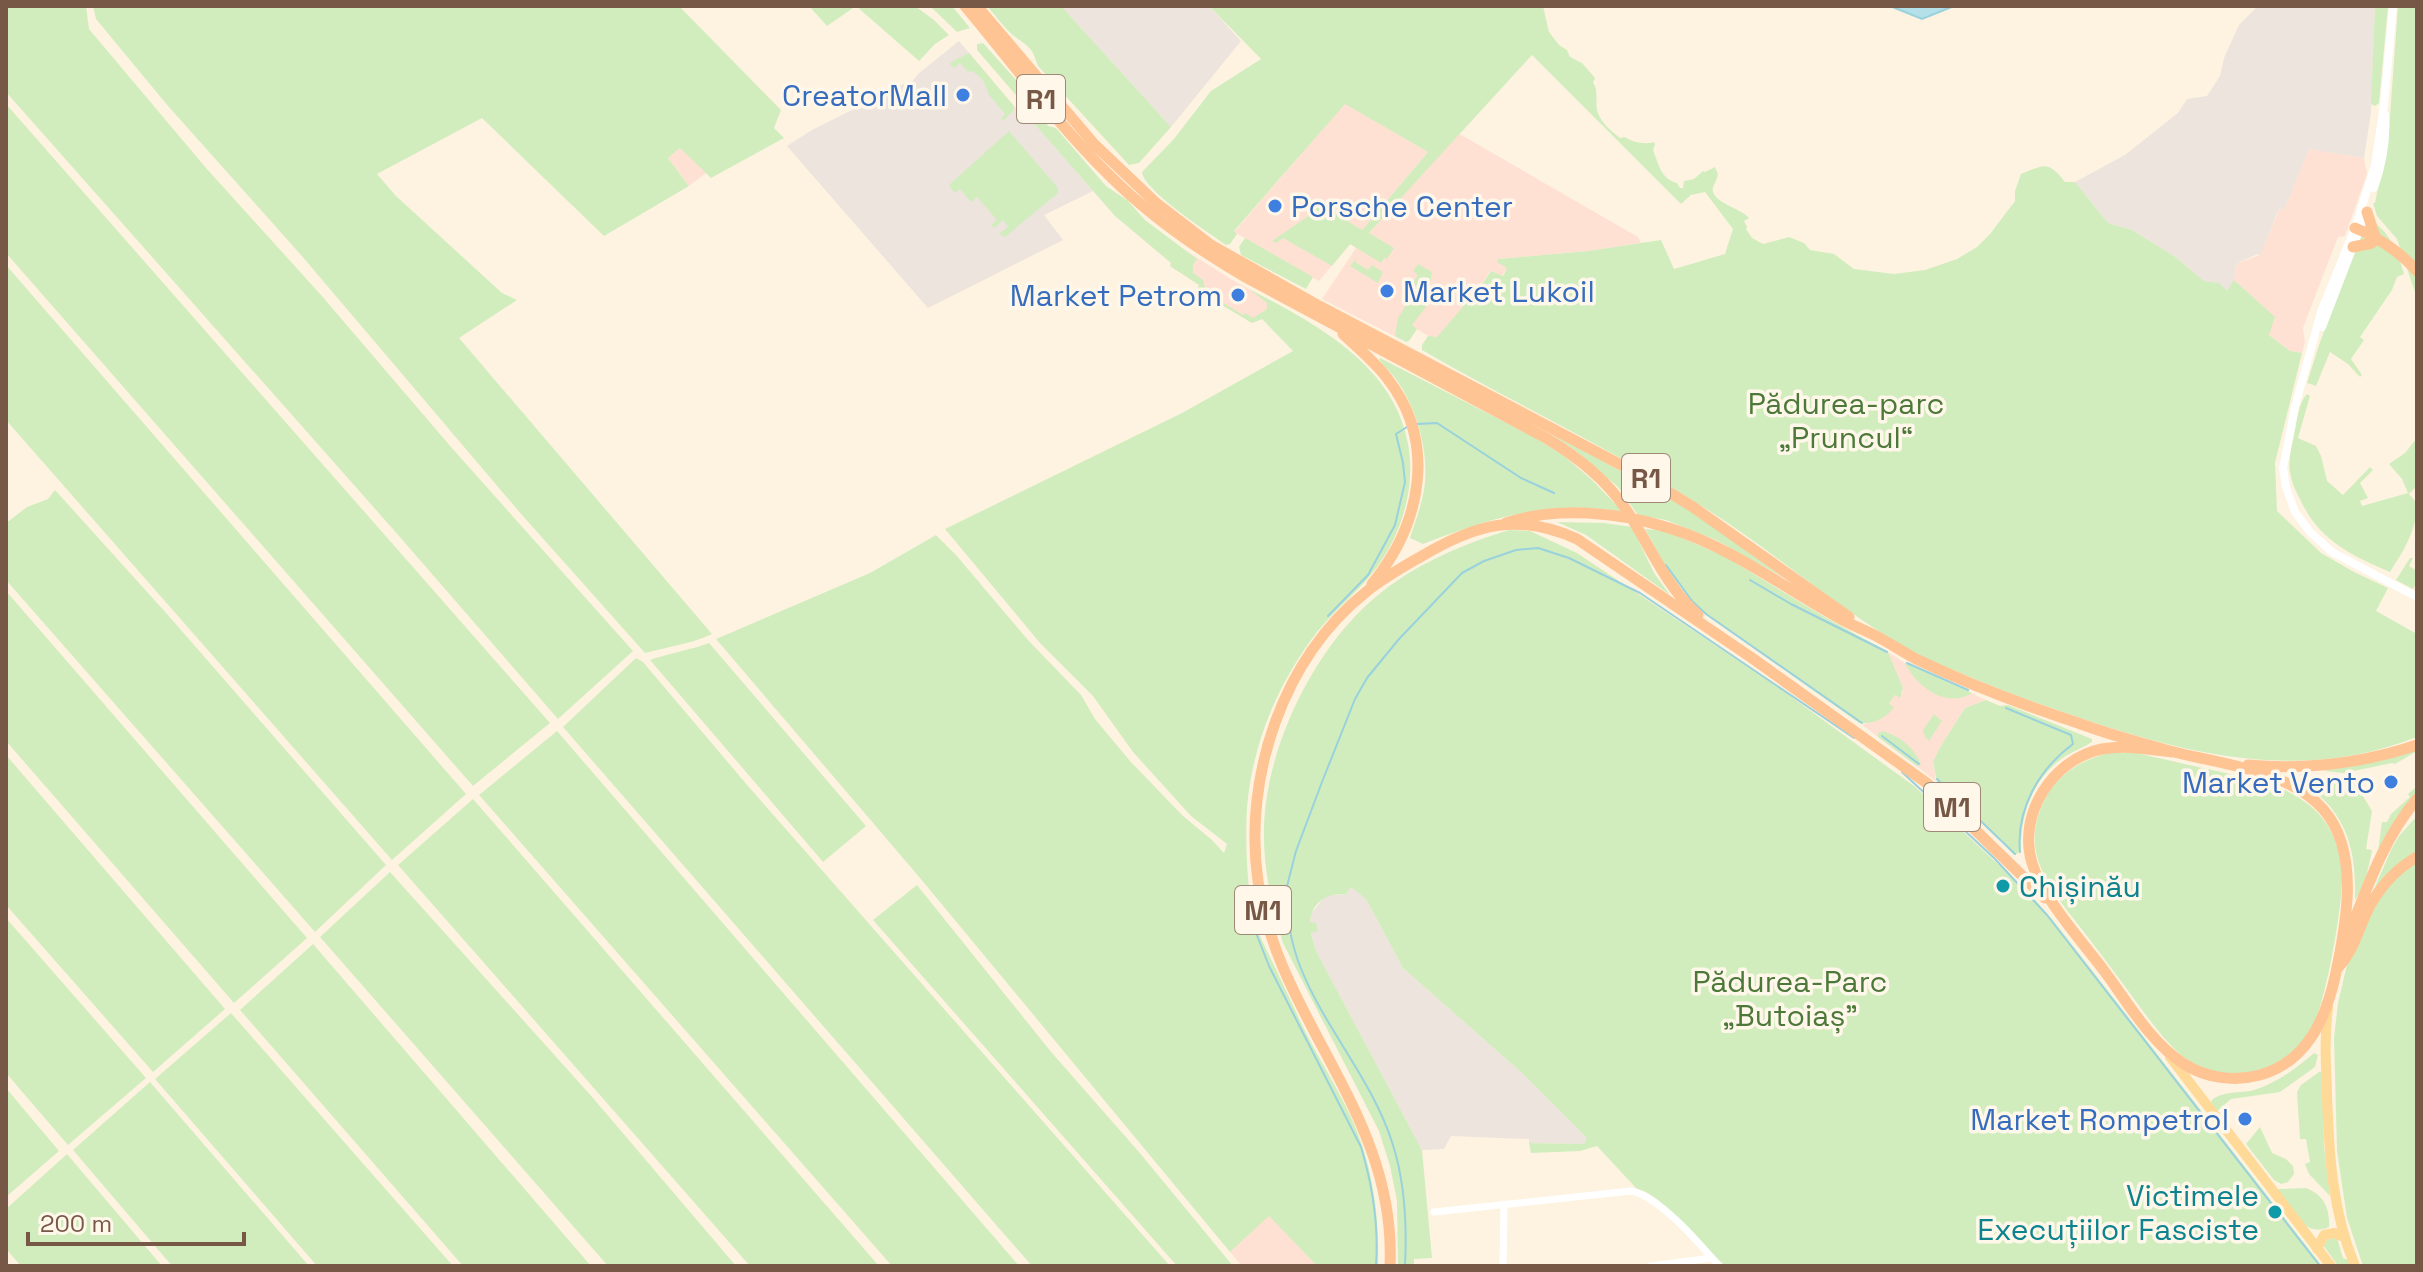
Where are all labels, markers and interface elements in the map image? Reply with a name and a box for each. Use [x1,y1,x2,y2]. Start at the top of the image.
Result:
road number: R1 [1017,75,1065,123]
place label: CreatorMall [782,76,947,115]
marker: CreatorMall [954,86,972,104]
place label: Porsche Center [1291,187,1513,226]
marker: Porsche Center [1266,197,1284,215]
place label: Market Lukoil [1403,272,1595,311]
place label: Market Petrom [1010,276,1222,315]
marker: Market Lukoil [1378,282,1396,300]
marker: Market Petrom [1229,286,1247,304]
park label: Pădurea-parc „Pruncul“ [1748,384,1944,457]
road number: R1 [1622,454,1670,502]
place label: Market Vento [2182,763,2375,802]
marker: Market Vento [2382,773,2400,791]
road number: M1 [1924,783,1980,831]
place label: Chișinău [2019,867,2141,906]
marker: Chișinău [1994,877,2012,895]
road number: M1 [1235,886,1291,934]
park label: Pădurea-Parc „Butoiaș” [1692,962,1888,1035]
place label: Market Rompetrol [1970,1100,2229,1139]
marker: Market Rompetrol [2236,1110,2254,1128]
place label: Victimele Execuțiilor Fasciste [1977,1176,2259,1249]
scale bar [28,1196,244,1246]
marker: Victimele Execuțiilor Fasciste [2266,1203,2284,1221]
text: 200 m [40,1208,112,1239]

